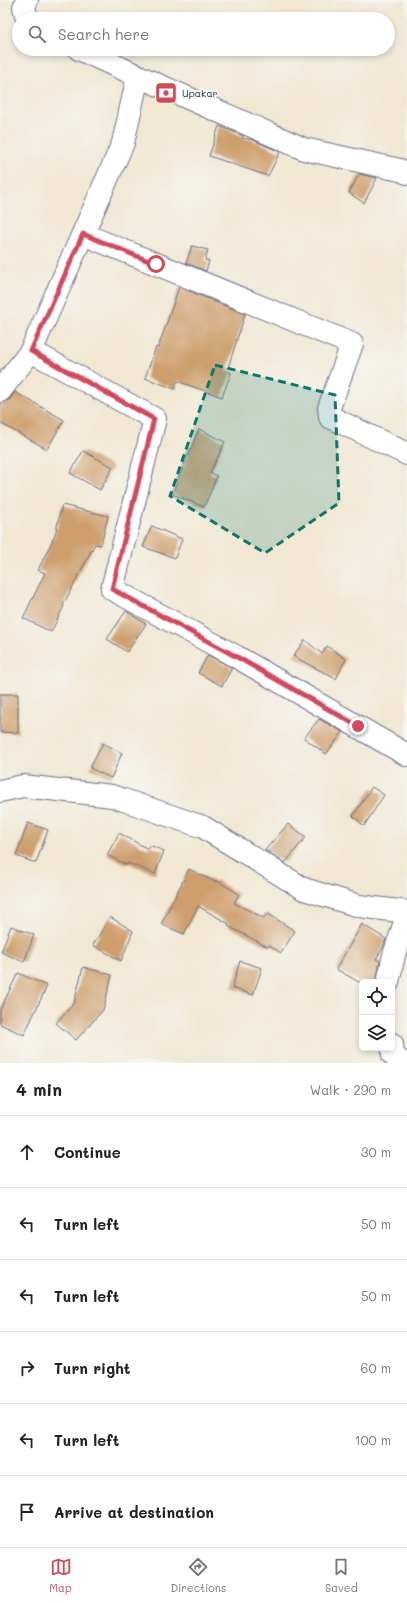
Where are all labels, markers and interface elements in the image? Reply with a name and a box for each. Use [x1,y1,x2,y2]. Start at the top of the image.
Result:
search box [12,12,395,56]
icon: search [26,23,48,45]
text: Search here [58,24,149,44]
bank icon: Upakar [153,80,179,106]
place label: Upakar [182,86,218,100]
route start [147,255,165,273]
route end [349,717,367,735]
map controls [359,979,395,1051]
button: locate [359,979,395,1015]
button: layers [359,1015,395,1051]
text: 4 min [16,1078,62,1100]
text: Walk · 290 m [310,1081,391,1098]
icon: ahead [16,1141,38,1163]
text: Continue [54,1142,121,1162]
text: 30 m [361,1143,391,1160]
icon: left [16,1213,38,1235]
text: Turn left [54,1214,119,1234]
text: 50 m [361,1215,391,1232]
icon: left [16,1285,38,1307]
text: Turn left [54,1286,119,1306]
text: 50 m [361,1287,391,1304]
icon: right [16,1357,38,1379]
text: Turn right [54,1358,131,1378]
text: 60 m [361,1359,391,1376]
icon: left [16,1429,38,1451]
text: Turn left [54,1430,119,1450]
text: 100 m [355,1431,391,1448]
icon: arrive [16,1501,38,1523]
text: Arrive at destination [54,1502,214,1522]
tab: Map [49,1556,72,1595]
tab: Directions [170,1556,226,1595]
tab: Saved [325,1556,358,1595]

